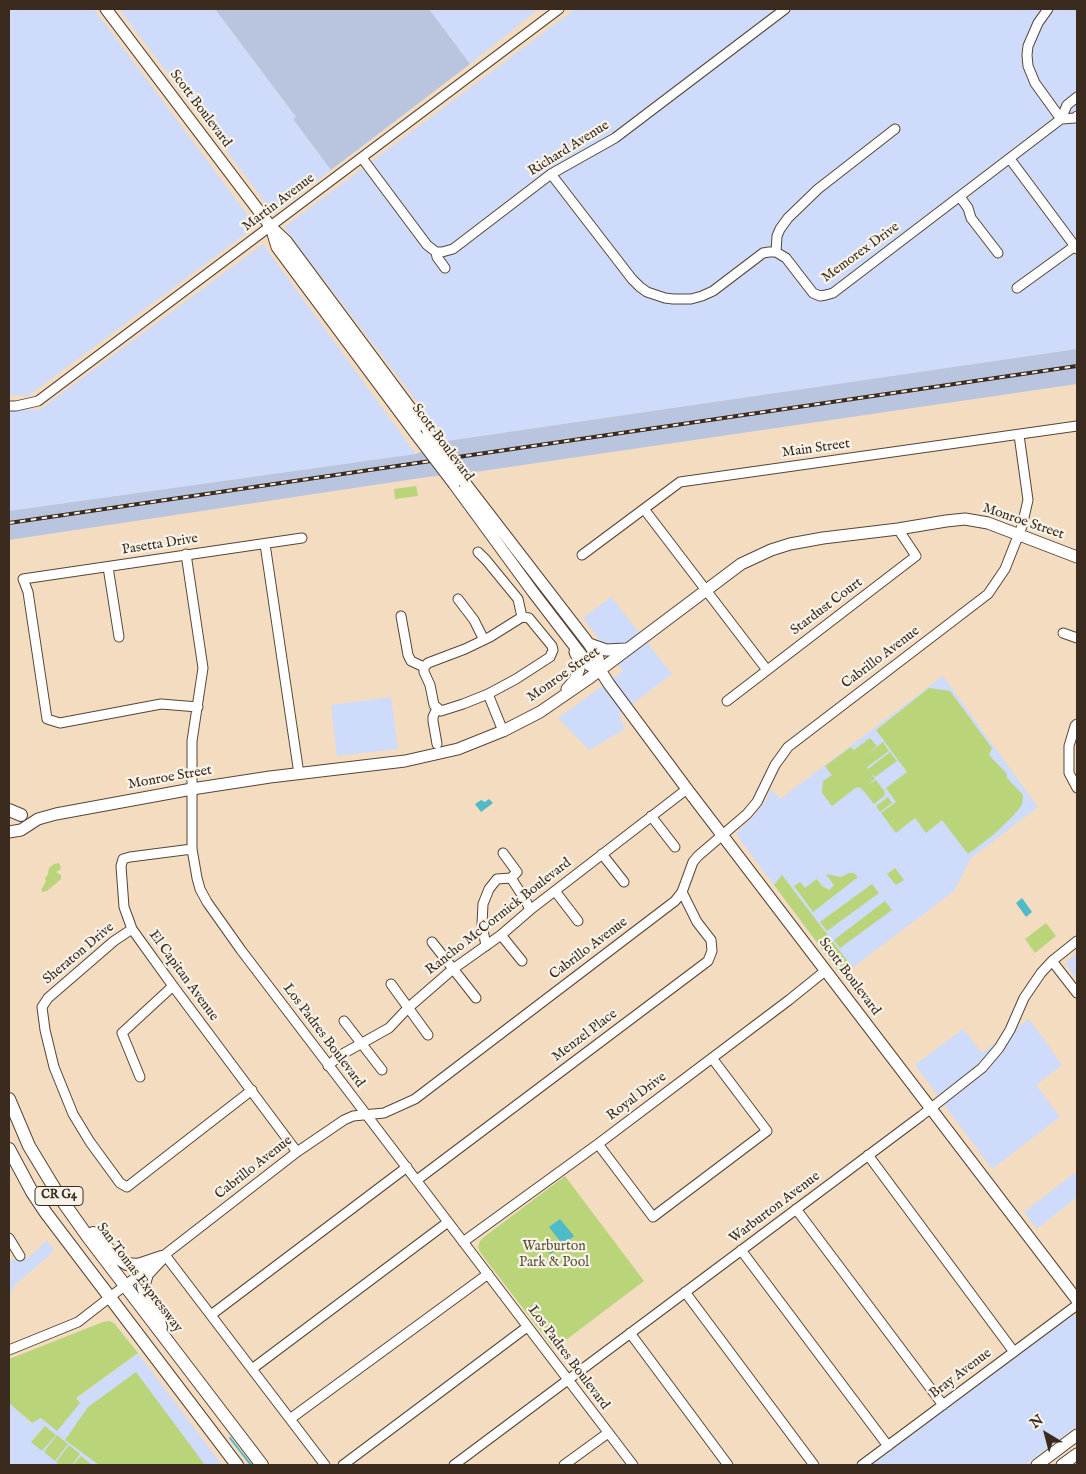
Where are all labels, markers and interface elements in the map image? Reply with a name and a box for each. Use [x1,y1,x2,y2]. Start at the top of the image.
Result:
street label: Scott Boulevard [165,67,235,151]
street label: Richard Avenue [525,117,613,181]
street label: Martin Avenue [240,170,318,236]
street label: Memorex Drive [819,219,903,287]
street label: Scott Boulevard [407,401,477,485]
street label: Main Street [781,436,851,462]
street label: Monroe Street [980,500,1066,544]
street label: Pasetta Drive [121,531,199,559]
street label: Stardust Court [788,575,866,639]
street label: Cabrillo Avenue [839,623,923,693]
street label: Monroe Street [524,644,604,706]
street label: Monroe Street [127,762,213,794]
street label: Rancho McCormick Boulevard [423,855,575,979]
street label: Cabrillo Avenue [547,914,631,984]
street label: Sheraton Drive [40,919,118,989]
street label: El Capitan Avenue [144,927,222,1025]
street label: Scott Boulevard [814,935,884,1019]
street label: Los Padres Boulevard [278,981,368,1091]
street label: Menzel Place [549,1006,621,1066]
street label: Royal Drive [604,1069,670,1125]
street label: Cabrillo Avenue [212,1133,296,1203]
street label: Warburton Avenue [726,1168,824,1248]
road number: CR G4 [35,1186,83,1206]
street label: San Tomas Expressway [92,1220,186,1336]
park label: Warburton Park & Pool [519,1239,589,1272]
street label: Los Padres Boulevard [523,1303,613,1413]
street label: Bray Avenue [927,1345,995,1403]
north arrow [1021,1409,1071,1459]
text: N [1027,1411,1047,1433]

